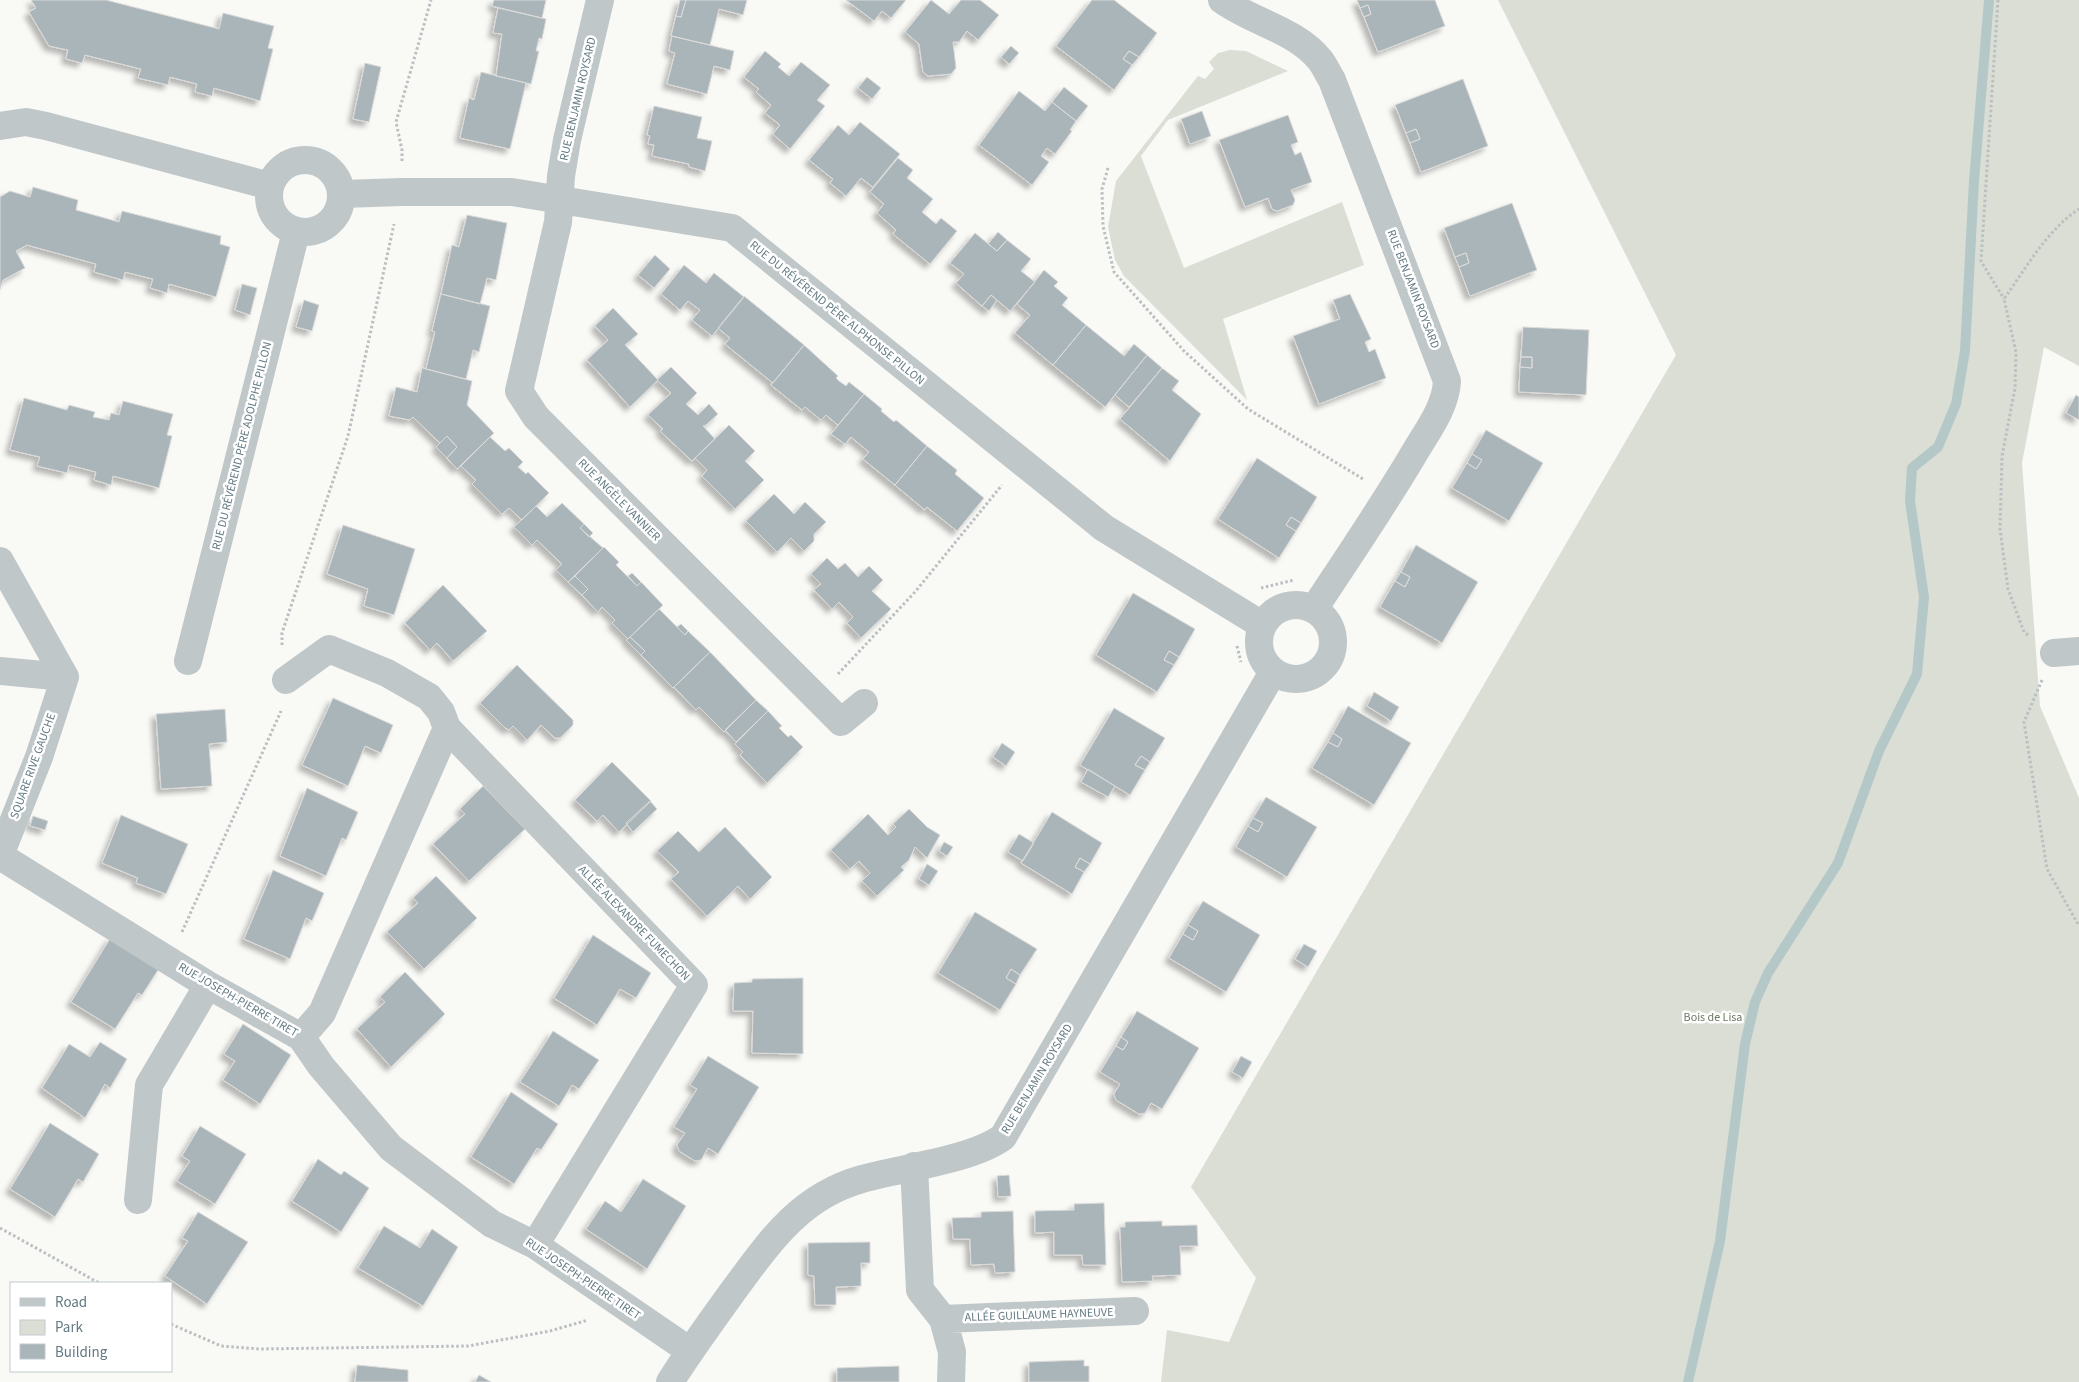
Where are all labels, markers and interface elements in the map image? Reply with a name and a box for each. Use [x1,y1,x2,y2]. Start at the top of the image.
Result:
street label: RUE BENJAMIN ROYSARD [556,36,600,162]
street label: RUE BENJAMIN ROYSARD [1382,227,1444,351]
street label: RUE DU RÉVÉREND PÈRE ALPHONSE PILLON [746,237,928,389]
street label: RUE DU RÉVÉREND PÈRE ADOLPHE PILLON [208,340,276,552]
street label: RUE ANGÈLE VANNIER [574,455,664,545]
street label: SQUARE RIVE GAUCHE [6,711,60,821]
street label: ALLÉE ALEXANDRE FUMECHON [574,862,694,984]
street label: RUE JOSEPH-PIERRE TIRET [175,959,302,1042]
park label: Bois de Lisa [1684,1009,1742,1026]
street label: RUE BENJAMIN ROYSARD [997,1021,1077,1137]
street label: RUE JOSEPH-PIERRE TIRET [522,1234,645,1324]
legend [10,1282,172,1372]
text: Road [55,1292,87,1313]
street label: ALLÉE GUILLAUME HAYNEUVE [964,1304,1114,1326]
text: Park [55,1317,84,1338]
text: Building [55,1342,108,1363]

